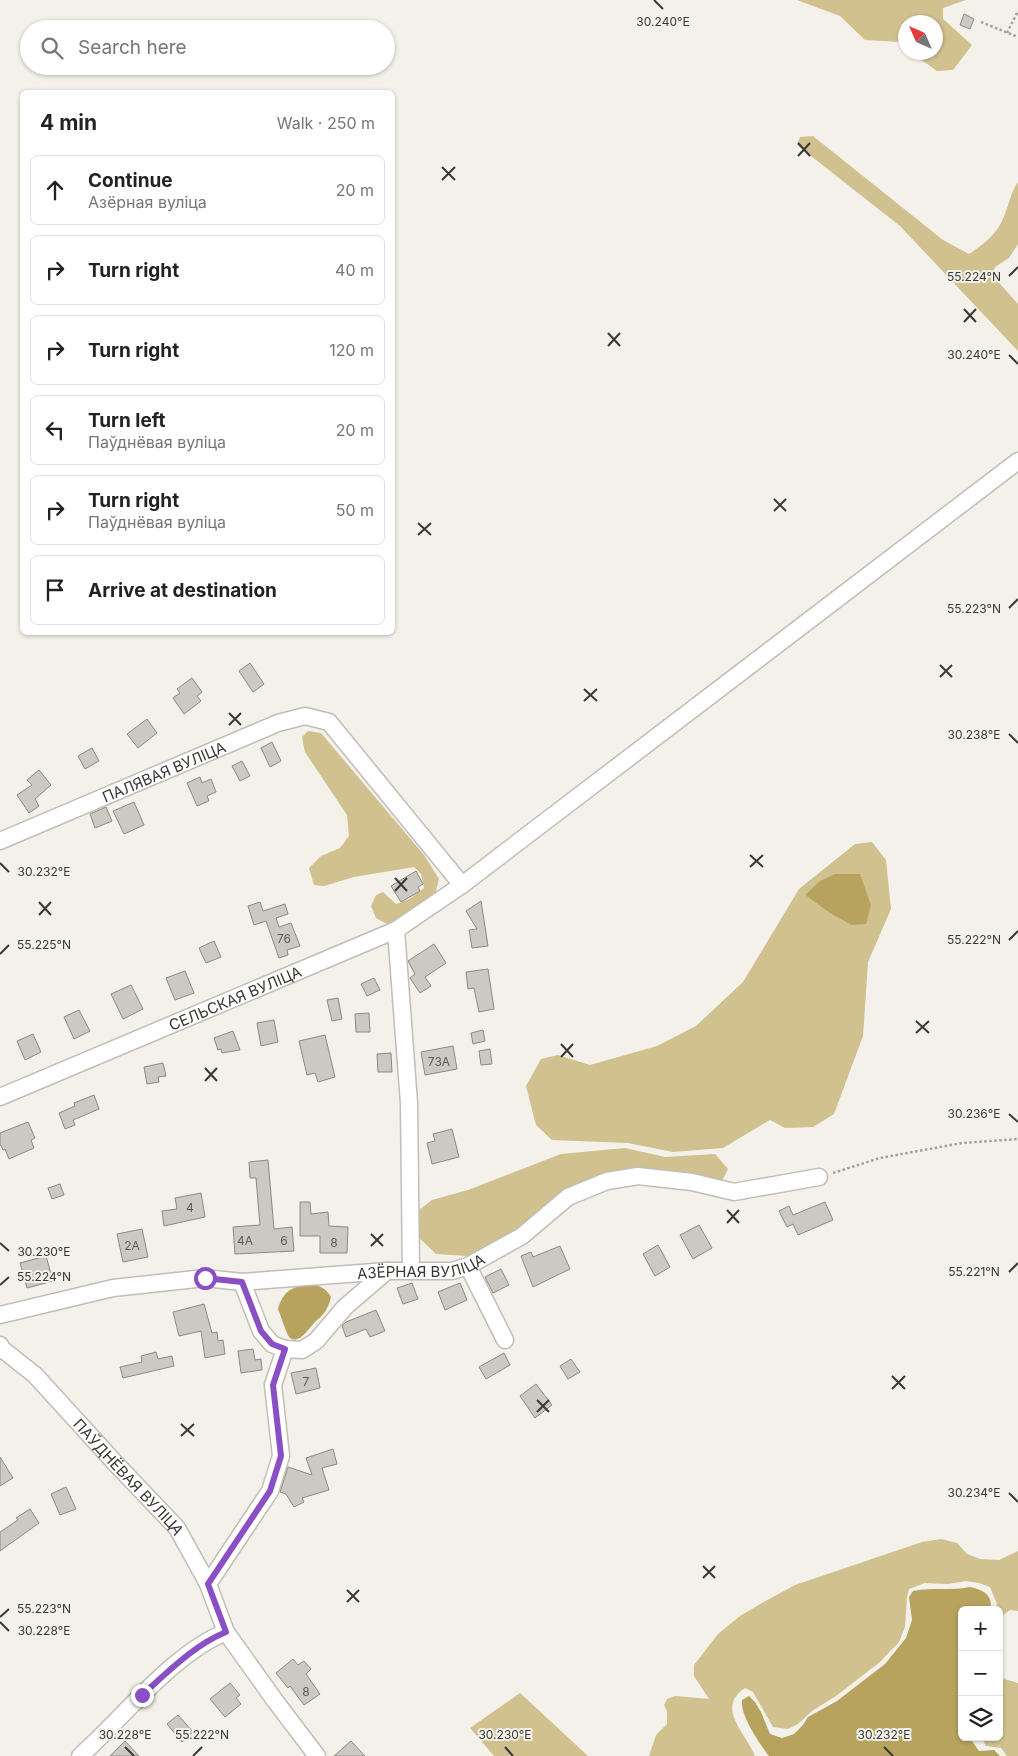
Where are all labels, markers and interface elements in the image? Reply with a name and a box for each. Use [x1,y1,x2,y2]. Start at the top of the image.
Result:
text: 30.240°E [636,14,690,29]
north arrow [898,15,943,60]
search box [20,20,395,75]
icon: search [38,34,66,62]
text: Search here [78,36,187,59]
text: 4 min [40,110,97,135]
text: Walk · 250 m [277,113,375,133]
text: Continue [88,169,173,192]
icon: ahead [41,176,69,204]
text: 20 m [336,180,374,200]
text: Азёрная вуліца [88,192,207,212]
icon: right [41,256,69,284]
text: Turn right [88,259,179,282]
text: 40 m [335,260,374,280]
text: 55.224°N [947,269,1001,284]
icon: right [41,336,69,364]
text: Turn right [88,339,179,362]
text: 120 m [329,340,374,360]
text: 30.240°E [947,347,1001,362]
text: Turn left [88,409,166,432]
icon: left [41,416,69,444]
text: 20 m [336,420,374,440]
text: Паўднёвая вуліца [88,432,226,452]
text: Turn right [88,489,179,512]
icon: right [41,496,69,524]
text: 50 m [336,500,374,520]
text: Паўднёвая вуліца [88,512,226,532]
icon: arrive [41,576,69,604]
text: Arrive at destination [88,579,277,602]
text: 55.223°N [947,601,1001,616]
text: 30.238°E [948,727,1000,742]
street label: ПАЛЯВАЯ ВУЛІЦА [99,737,228,806]
text: 30.232°E [18,864,70,879]
house number: 76 [277,931,291,946]
text: 55.222°N [947,932,1001,947]
text: 55.225°N [17,937,71,952]
street label: СЕЛЬСКАЯ ВУЛІЦА [166,962,304,1034]
house number: 73А [428,1054,450,1069]
text: 30.236°E [948,1106,1001,1121]
house number: 4 [186,1200,194,1215]
house number: 4А [237,1233,253,1248]
house number: 6 [280,1233,288,1248]
house number: 8 [330,1235,338,1250]
house number: 2А [124,1238,140,1253]
text: 30.230°E [17,1244,71,1259]
street label: АЗЁРНАЯ ВУЛІЦА [356,1249,488,1283]
text: 55.221°N [948,1264,1000,1279]
route start [194,1267,217,1290]
text: 55.224°N [17,1269,71,1284]
house number: 7 [303,1374,310,1389]
street label: ПАЎДНЁВАЯ ВУЛІЦА [70,1414,188,1538]
text: 30.234°E [947,1485,1001,1500]
text: 55.223°N [17,1601,71,1616]
map controls [958,1606,1003,1741]
button: + [958,1606,1003,1651]
text: 30.228°E [18,1623,70,1638]
button: − [958,1651,1003,1696]
route end [131,1684,154,1707]
house number: 8 [302,1684,310,1699]
button: layers [958,1696,1003,1741]
text: 30.228°E [99,1727,151,1742]
text: 55.222°N [175,1727,229,1742]
text: 30.230°E [478,1727,532,1742]
text: 30.232°E [858,1727,910,1742]

